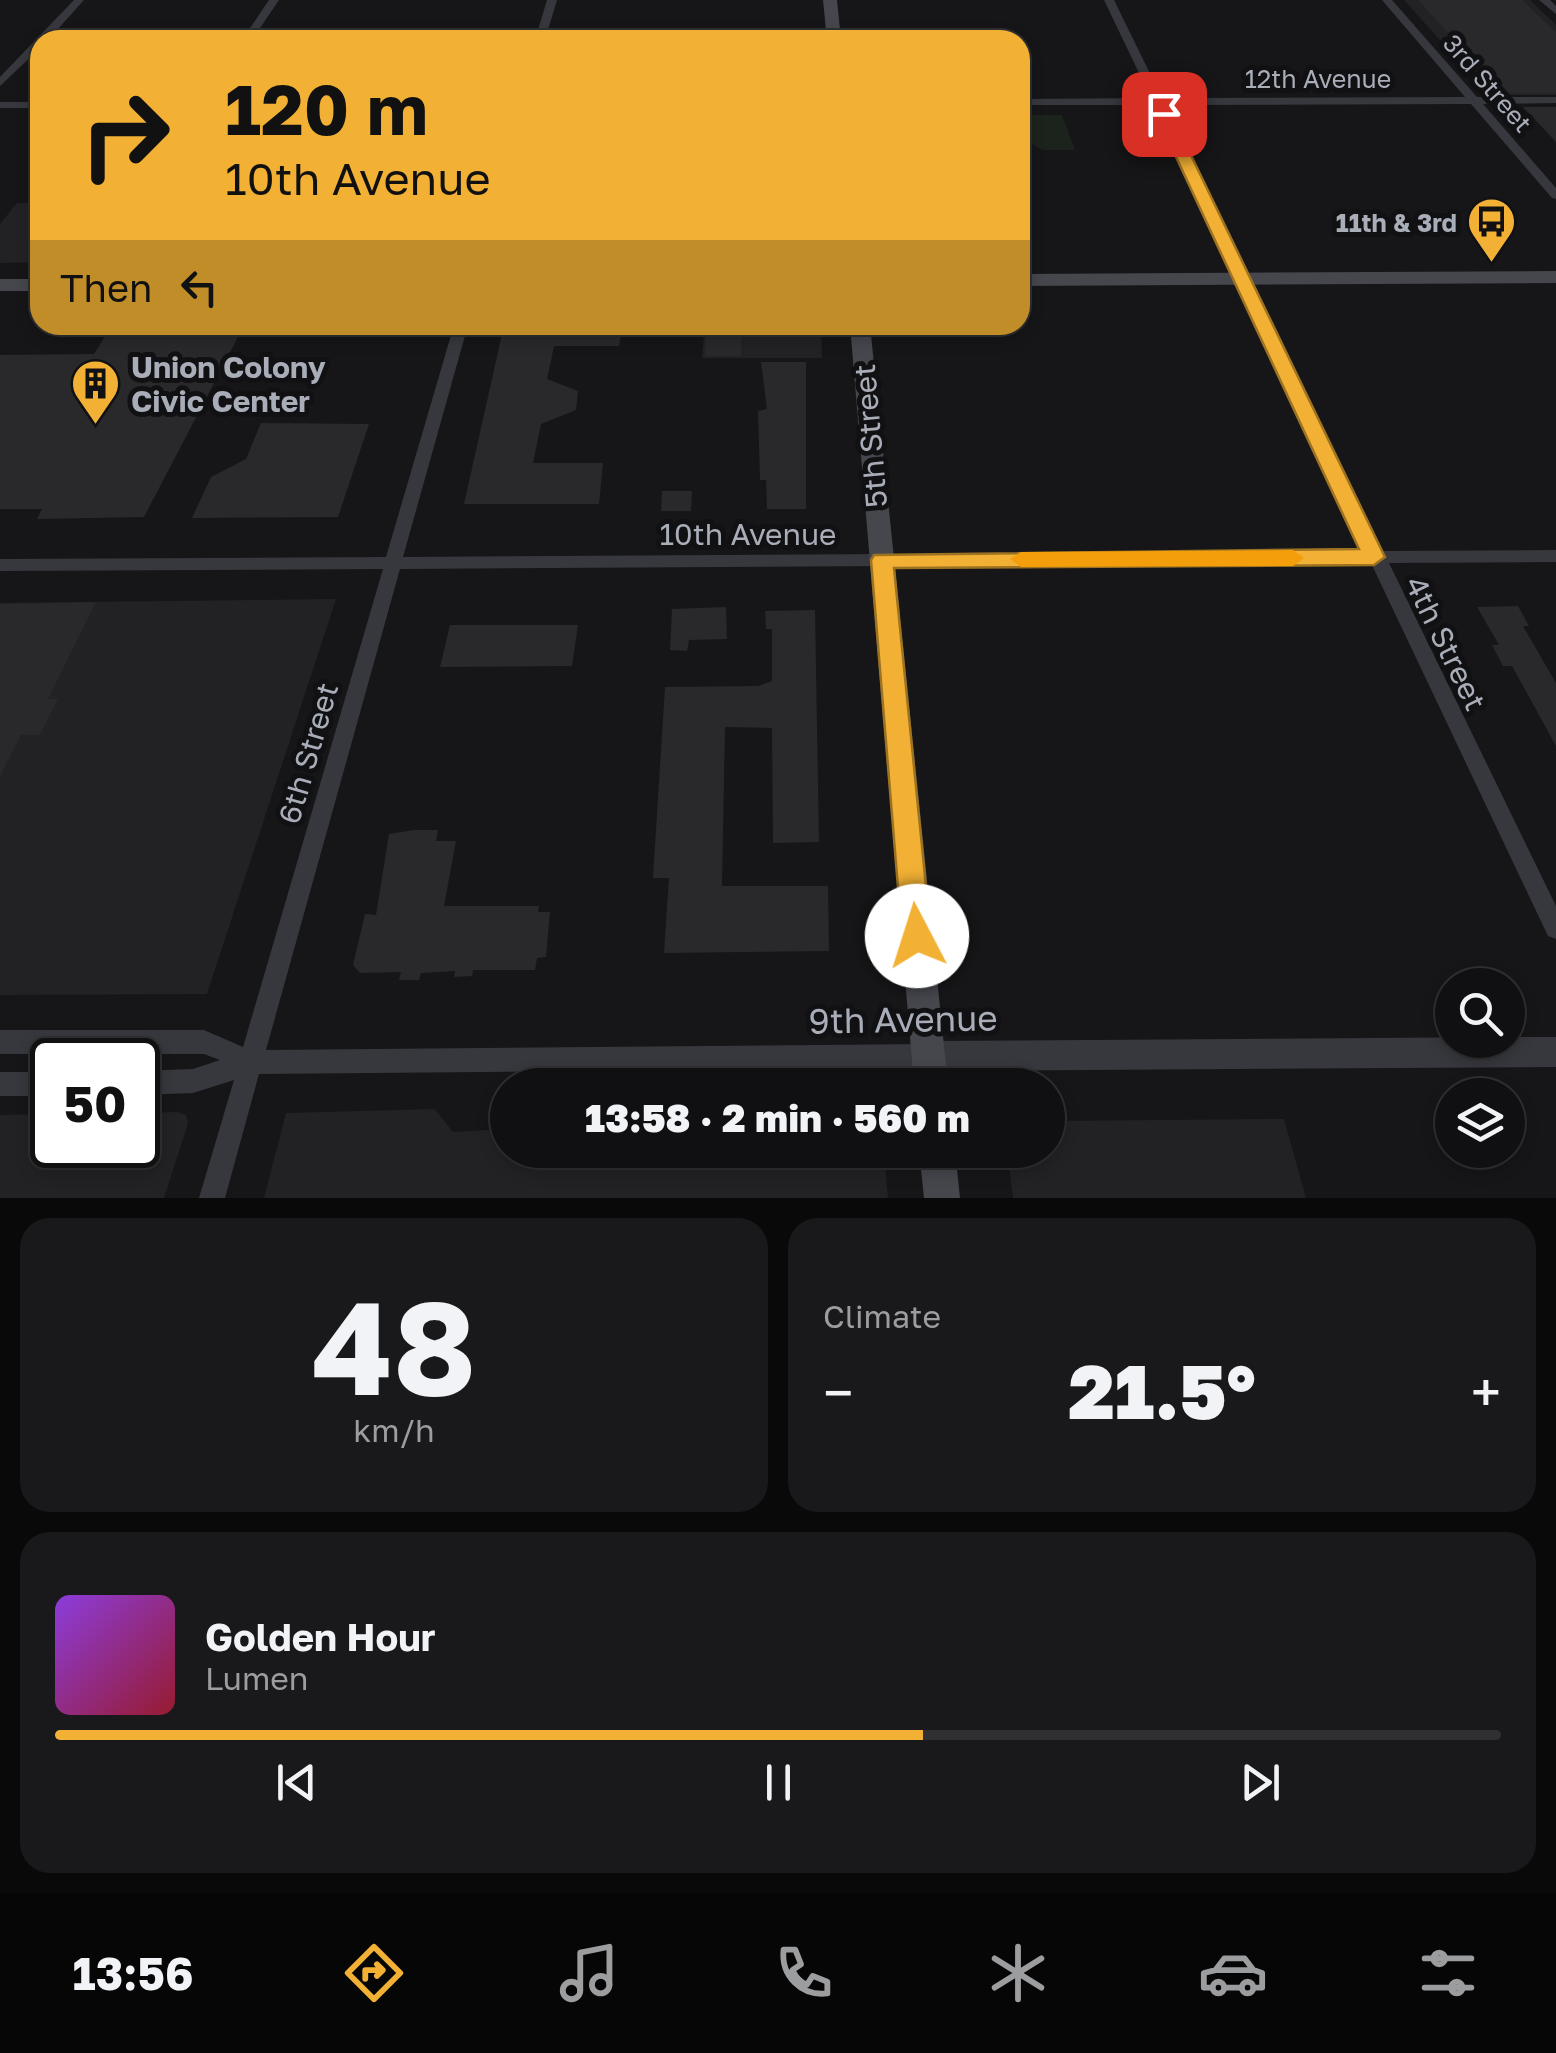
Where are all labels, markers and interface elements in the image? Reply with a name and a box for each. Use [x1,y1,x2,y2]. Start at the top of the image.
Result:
street label: 3rd Street [1437,28,1539,138]
street label: 12th Avenue [1245,63,1391,94]
text: 120 m [225,66,428,150]
icon: right [60,70,190,200]
pin [1122,72,1207,157]
icon: arrive [1137,87,1192,142]
text: 10th Avenue [225,151,491,205]
bus stop icon: 11th & 3rd [1466,196,1518,264]
place label: 11th & 3rd [1336,207,1457,238]
icon: left [172,260,227,315]
text: Then [60,265,152,310]
place label: Union Colony Civic Center [131,349,326,419]
building icon: Union Colony Civic Center [70,358,122,426]
street label: 5th Street [846,363,894,509]
street label: 10th Avenue [660,516,837,552]
street label: 4th Street [1398,570,1494,716]
street label: 6th Street [271,678,345,828]
position arrow [865,884,969,988]
map controls [1435,968,1525,1168]
button: search [1435,968,1525,1058]
street label: 9th Avenue [808,996,998,1042]
speed limit sign: 50 [30,1038,160,1168]
button: layers [1435,1078,1525,1168]
text: 13:58 · 2 min · 560 m [585,1095,970,1140]
text: 48 [312,1268,476,1424]
text: Climate [823,1297,941,1335]
text: 21.5° [1068,1345,1256,1436]
text: − [823,1359,853,1425]
text: + [1471,1359,1501,1425]
text: km/h [353,1411,435,1449]
text: Golden Hour [205,1614,436,1659]
text: Lumen [205,1659,309,1697]
icon: previous [269,1755,324,1810]
icon: pause [751,1755,806,1810]
icon: next [1233,1755,1288,1810]
icon: directions [339,1938,409,2008]
icon: music [554,1938,624,2008]
icon: phone [769,1938,839,2008]
icon: climate [983,1938,1053,2008]
icon: car [1198,1938,1268,2008]
icon: filters [1413,1938,1483,2008]
text: 13:56 [72,1946,194,2000]

